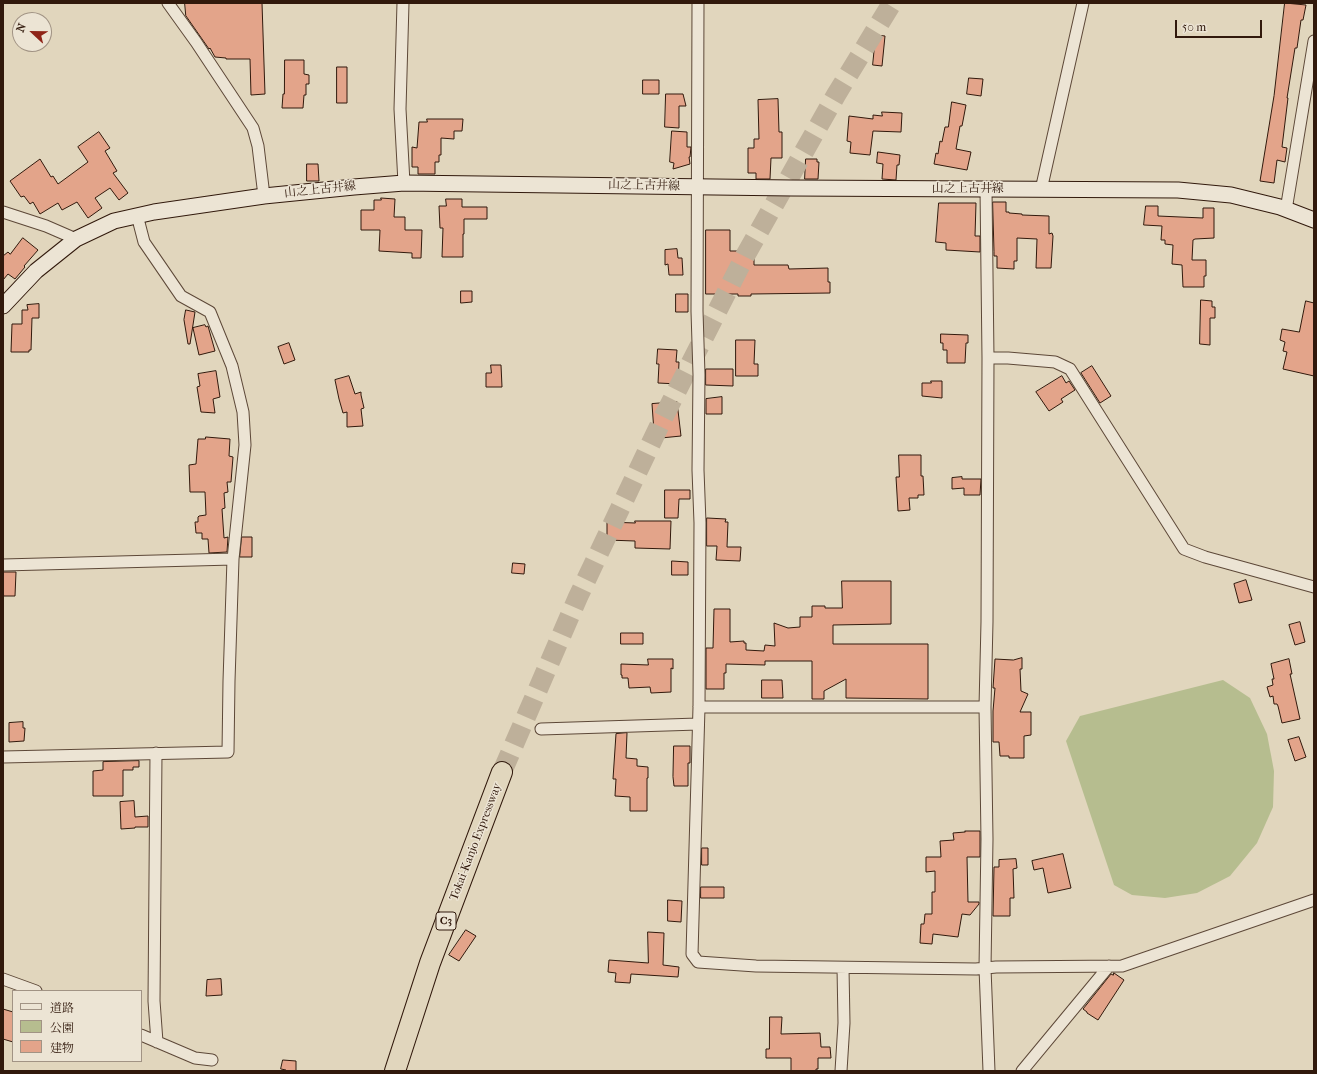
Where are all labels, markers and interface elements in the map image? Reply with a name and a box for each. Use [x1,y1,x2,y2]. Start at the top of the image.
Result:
north arrow [12,12,52,52]
scale bar [1177,12,1264,38]
text: 50 m [1182,20,1206,34]
text: N [14,21,29,34]
street label: 山之上古井線 [608,178,680,194]
street label: 山之上古井線 [283,179,357,201]
street label: 山之上古井線 [932,182,1004,196]
street label: Tokai-Kanjo Expressway [447,781,505,903]
road number: C3 [436,912,456,930]
legend [12,990,142,1062]
text: 道路 [50,1001,74,1015]
text: 公園 [50,1021,74,1035]
text: 建物 [50,1041,74,1055]

